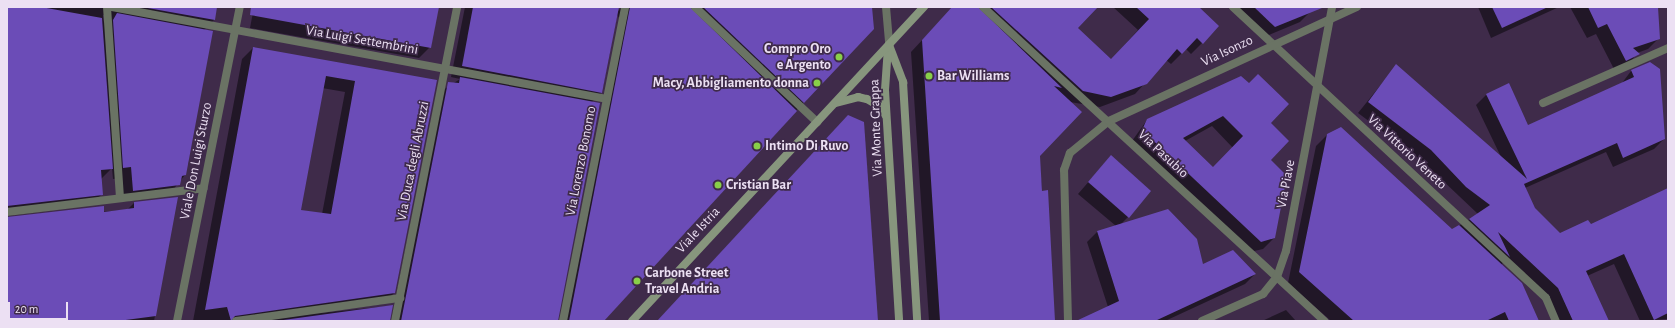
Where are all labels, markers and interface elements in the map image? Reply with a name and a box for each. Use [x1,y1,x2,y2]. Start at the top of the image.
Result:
street label: Via Luigi Settembrini [305,22,419,58]
street label: Via Isonzo [1198,32,1256,70]
place label: Compro Oro e Argento [764,41,831,74]
marker: Compro Oro e Argento [834,52,844,62]
place label: Bar Williams [937,68,1009,84]
marker: Bar Williams [924,71,934,81]
place label: Macy, Abbigliamento donna [653,75,809,91]
marker: Macy, Abbigliamento donna [812,78,822,88]
street label: Via Monte Grappa [866,79,886,177]
street label: Via Duca degli Abruzzi [393,100,433,222]
street label: Viale Don Luigi Sturzo [176,101,216,221]
street label: Via Lorenzo Bonomo [562,105,600,217]
street label: Via Vittorio Veneto [1364,111,1450,193]
street label: Via Pasubio [1134,126,1192,182]
place label: Intimo Di Ruvo [765,138,848,154]
marker: Intimo Di Ruvo [752,141,762,151]
street label: Via Piave [1273,158,1299,210]
place label: Cristian Bar [726,177,791,193]
marker: Cristian Bar [713,180,723,190]
street label: Viale Istria [672,203,724,257]
place label: Carbone Street Travel Andria [645,265,728,298]
marker: Carbone Street Travel Andria [632,276,642,286]
scale bar [10,294,70,320]
text: 20 m [15,303,38,315]

